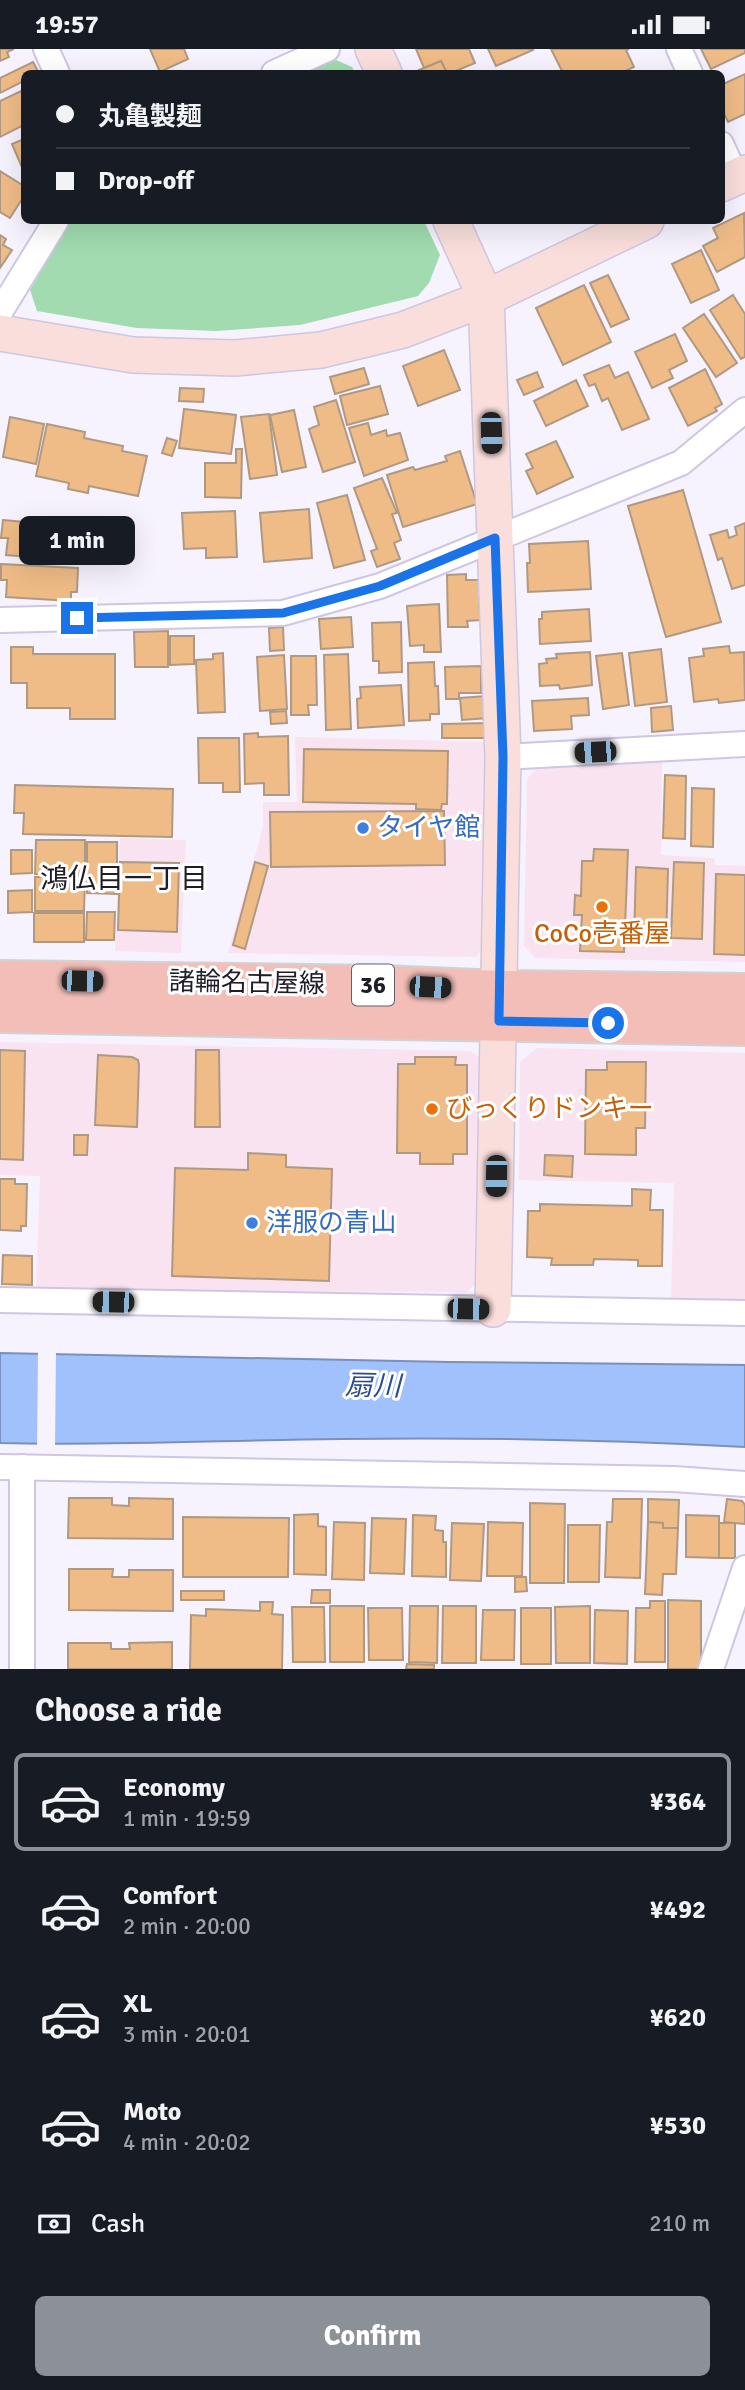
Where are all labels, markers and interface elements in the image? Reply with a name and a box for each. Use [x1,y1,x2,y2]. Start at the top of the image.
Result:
text: 19:57 [35,9,99,41]
text: 丸亀製麺 [98,101,202,133]
text: Drop-off [98,165,194,197]
car [480,412,503,454]
callout: 1 min [19,517,135,565]
text: 1 min [49,526,105,555]
route end [61,602,93,634]
car [574,740,617,764]
place label: タイヤ館 [377,812,480,844]
marker: タイヤ館 [355,820,371,836]
district label: 鴻仏目一丁目 [40,862,208,896]
marker: CoCo壱番屋 [594,899,610,915]
place label: CoCo壱番屋 [534,918,670,950]
road number: 36 [352,965,394,1005]
street label: 諸輪名古屋線 [169,966,325,1000]
car [61,970,104,992]
car [409,975,452,999]
route start [592,1007,624,1039]
place label: びっくりドンキー [446,1093,654,1125]
marker: びっくりドンキー [424,1101,440,1117]
car [486,1155,507,1197]
place label: 洋服の青山 [266,1207,396,1239]
marker: 洋服の青山 [244,1215,260,1231]
car [92,1291,135,1313]
car [447,1298,490,1320]
water label: 扇川 [345,1369,404,1404]
text: Choose a ride [35,1691,222,1730]
icon: car [39,1771,102,1834]
text: Economy [123,1772,225,1804]
text: ¥364 [650,1786,706,1818]
text: 1 min · 19:59 [123,1804,251,1833]
icon: car [39,1879,102,1942]
text: Comfort [123,1880,217,1912]
text: ¥492 [650,1894,706,1926]
text: 2 min · 20:00 [123,1912,251,1941]
icon: car [39,1987,102,2050]
text: XL [123,1988,153,2020]
text: ¥620 [650,2002,706,2034]
text: 3 min · 20:01 [123,2020,251,2049]
icon: car [39,2095,102,2158]
text: Moto [123,2096,181,2128]
text: ¥530 [650,2110,706,2142]
text: 4 min · 20:02 [123,2128,251,2157]
icon: cash [35,2205,73,2243]
text: Cash [91,2208,145,2240]
text: 210 m [649,2209,710,2238]
button: Confirm [35,2296,710,2376]

